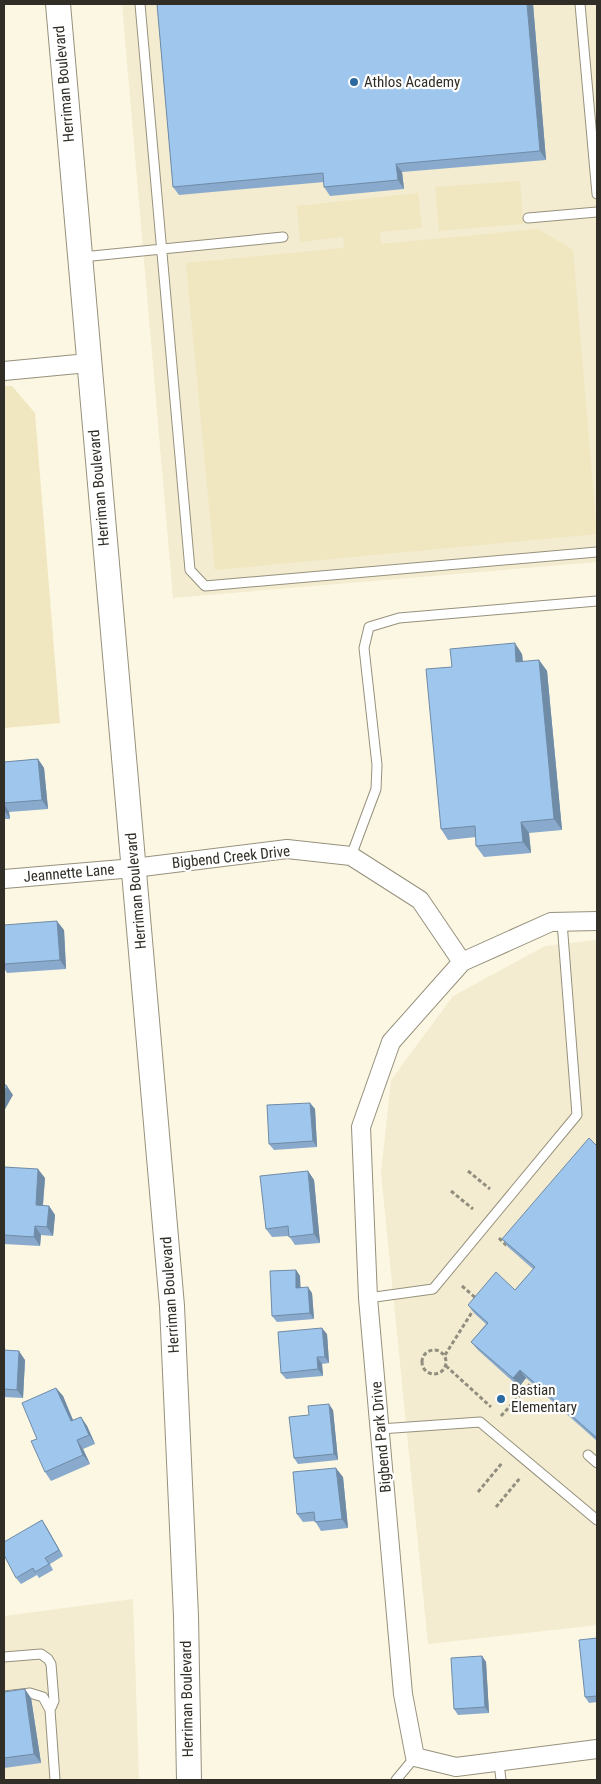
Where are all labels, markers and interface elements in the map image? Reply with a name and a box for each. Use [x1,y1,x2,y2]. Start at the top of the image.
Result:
street label: Herriman Boulevard [50,25,78,143]
place label: Athlos Academy [364,73,460,91]
marker: Athlos Academy [348,76,360,88]
street label: Herriman Boulevard [85,429,113,547]
street label: Herriman Boulevard [122,832,150,950]
street label: Bigbend Creek Drive [171,842,291,872]
street label: Jeannette Lane [23,860,115,886]
street label: Herriman Boulevard [157,1236,183,1354]
street label: Bigbend Park Drive [367,1381,395,1493]
place label: Bastian Elementary [511,1381,577,1416]
marker: Bastian Elementary [495,1393,507,1405]
street label: Herriman Boulevard [177,1640,197,1758]

